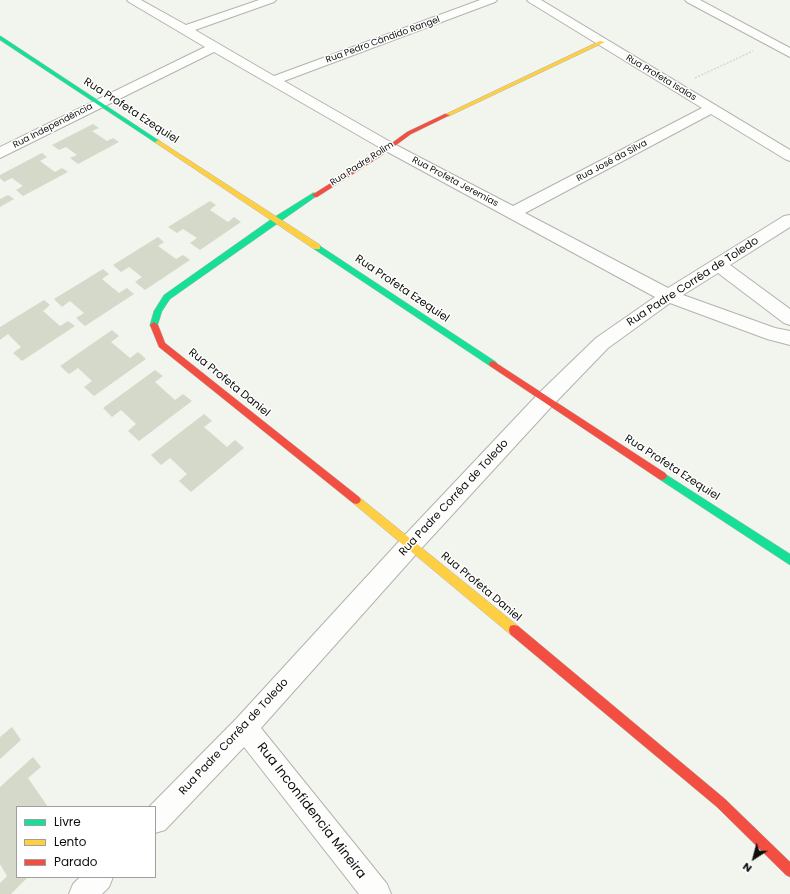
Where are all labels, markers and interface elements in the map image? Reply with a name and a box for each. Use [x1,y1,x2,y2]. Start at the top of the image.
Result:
street label: Rua Pedro Cândido Rangel [324,14,442,66]
street label: Rua Profeta Isaías [624,53,698,103]
street label: Rua Profeta Ezequiel [81,75,181,147]
street label: Rua Independência [11,101,95,151]
street label: Rua José da Silva [575,138,649,184]
street label: Rua Padre Rolim [328,139,396,189]
street label: Rua Profeta Jeremias [410,155,500,209]
street label: Rua Padre Corrêa de Toledo [625,234,761,330]
street label: Rua Profeta Ezequiel [352,253,452,325]
street label: Rua Profeta Daniel [186,346,272,420]
street label: Rua Profeta Ezequiel [622,432,722,504]
street label: Rua Padre Corrêa de Toledo [397,437,511,559]
street label: Rua Profeta Daniel [438,550,524,624]
street label: Rua Padre Corrêa de Toledo [177,676,291,798]
street label: Rua Inconfidencia Mineira [253,740,369,882]
legend [16,806,156,878]
text: Livre [54,813,81,830]
text: Lento [54,833,86,850]
north arrow [734,838,774,878]
text: Parado [54,853,97,870]
text: N [739,859,755,877]

